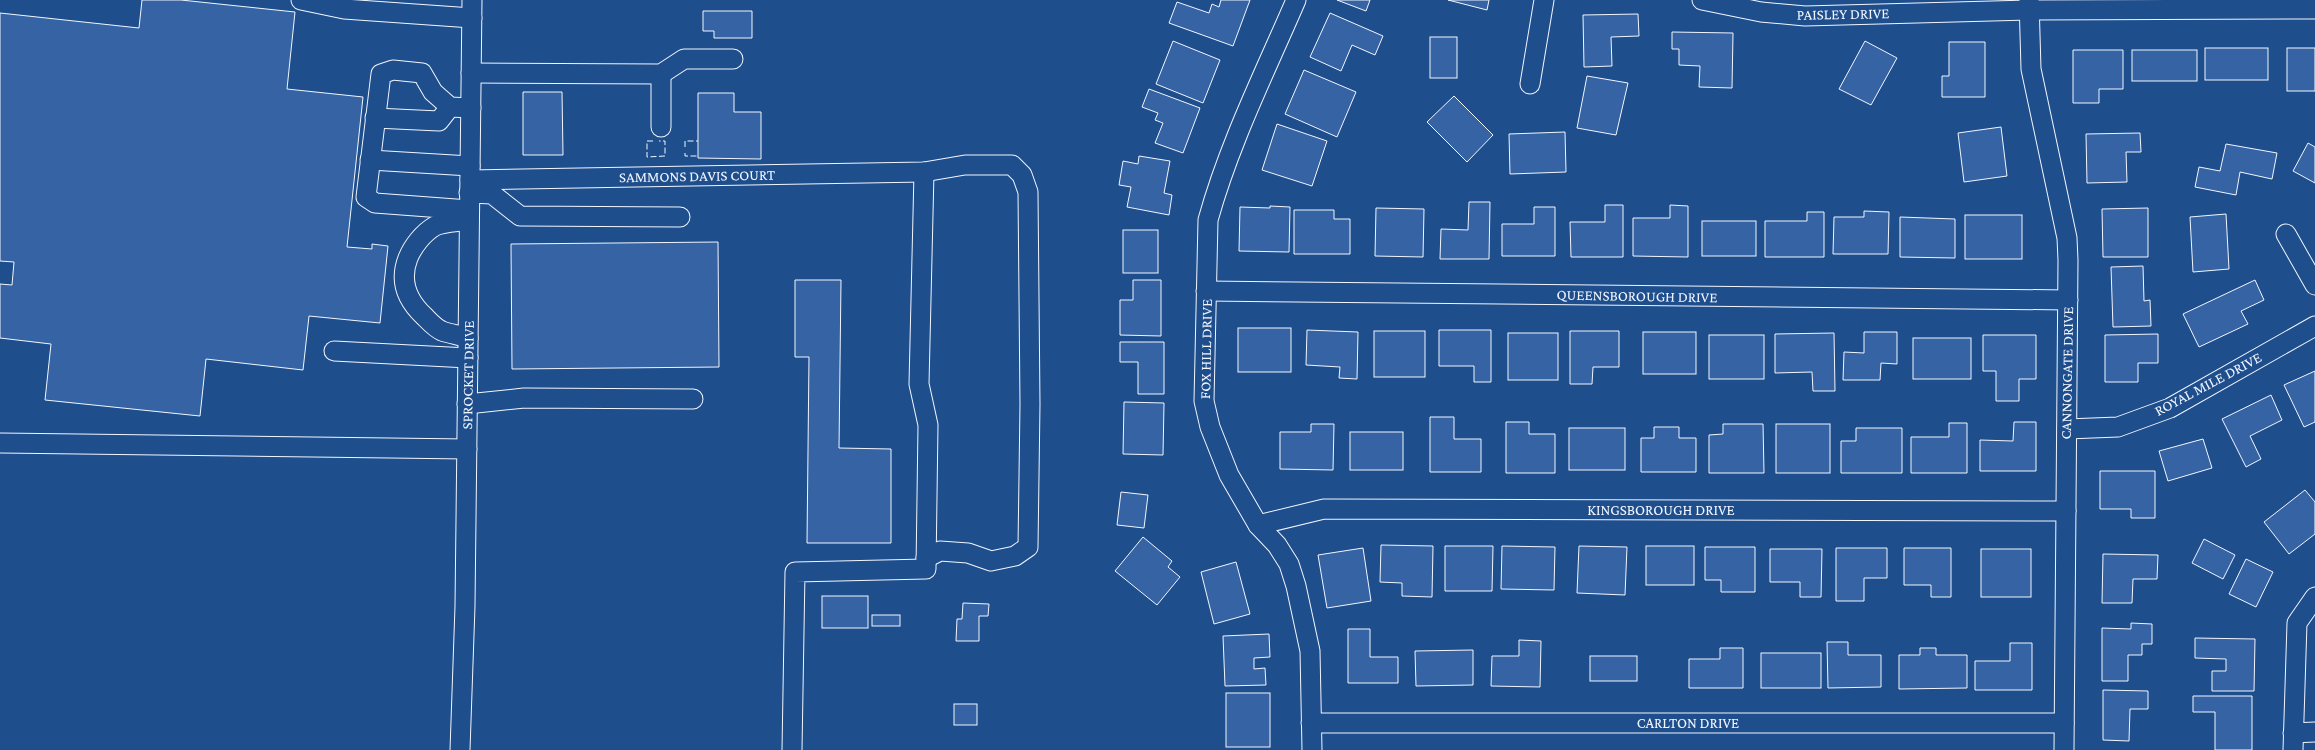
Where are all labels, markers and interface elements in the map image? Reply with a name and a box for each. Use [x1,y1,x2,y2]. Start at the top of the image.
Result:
street label: PAISLEY DRIVE [1796,5,1890,23]
street label: SAMMONS DAVIS COURT [619,167,775,185]
street label: QUEENSBOROUGH DRIVE [1556,287,1718,305]
street label: FOX HILL DRIVE [1197,299,1215,399]
street label: CANNONGATE DRIVE [2058,306,2076,440]
street label: SPROCKET DRIVE [459,320,477,430]
street label: ROYAL MILE DRIVE [2152,349,2264,419]
street label: KINGSBOROUGH DRIVE [1587,502,1735,518]
street label: CARLTON DRIVE [1637,715,1739,731]

